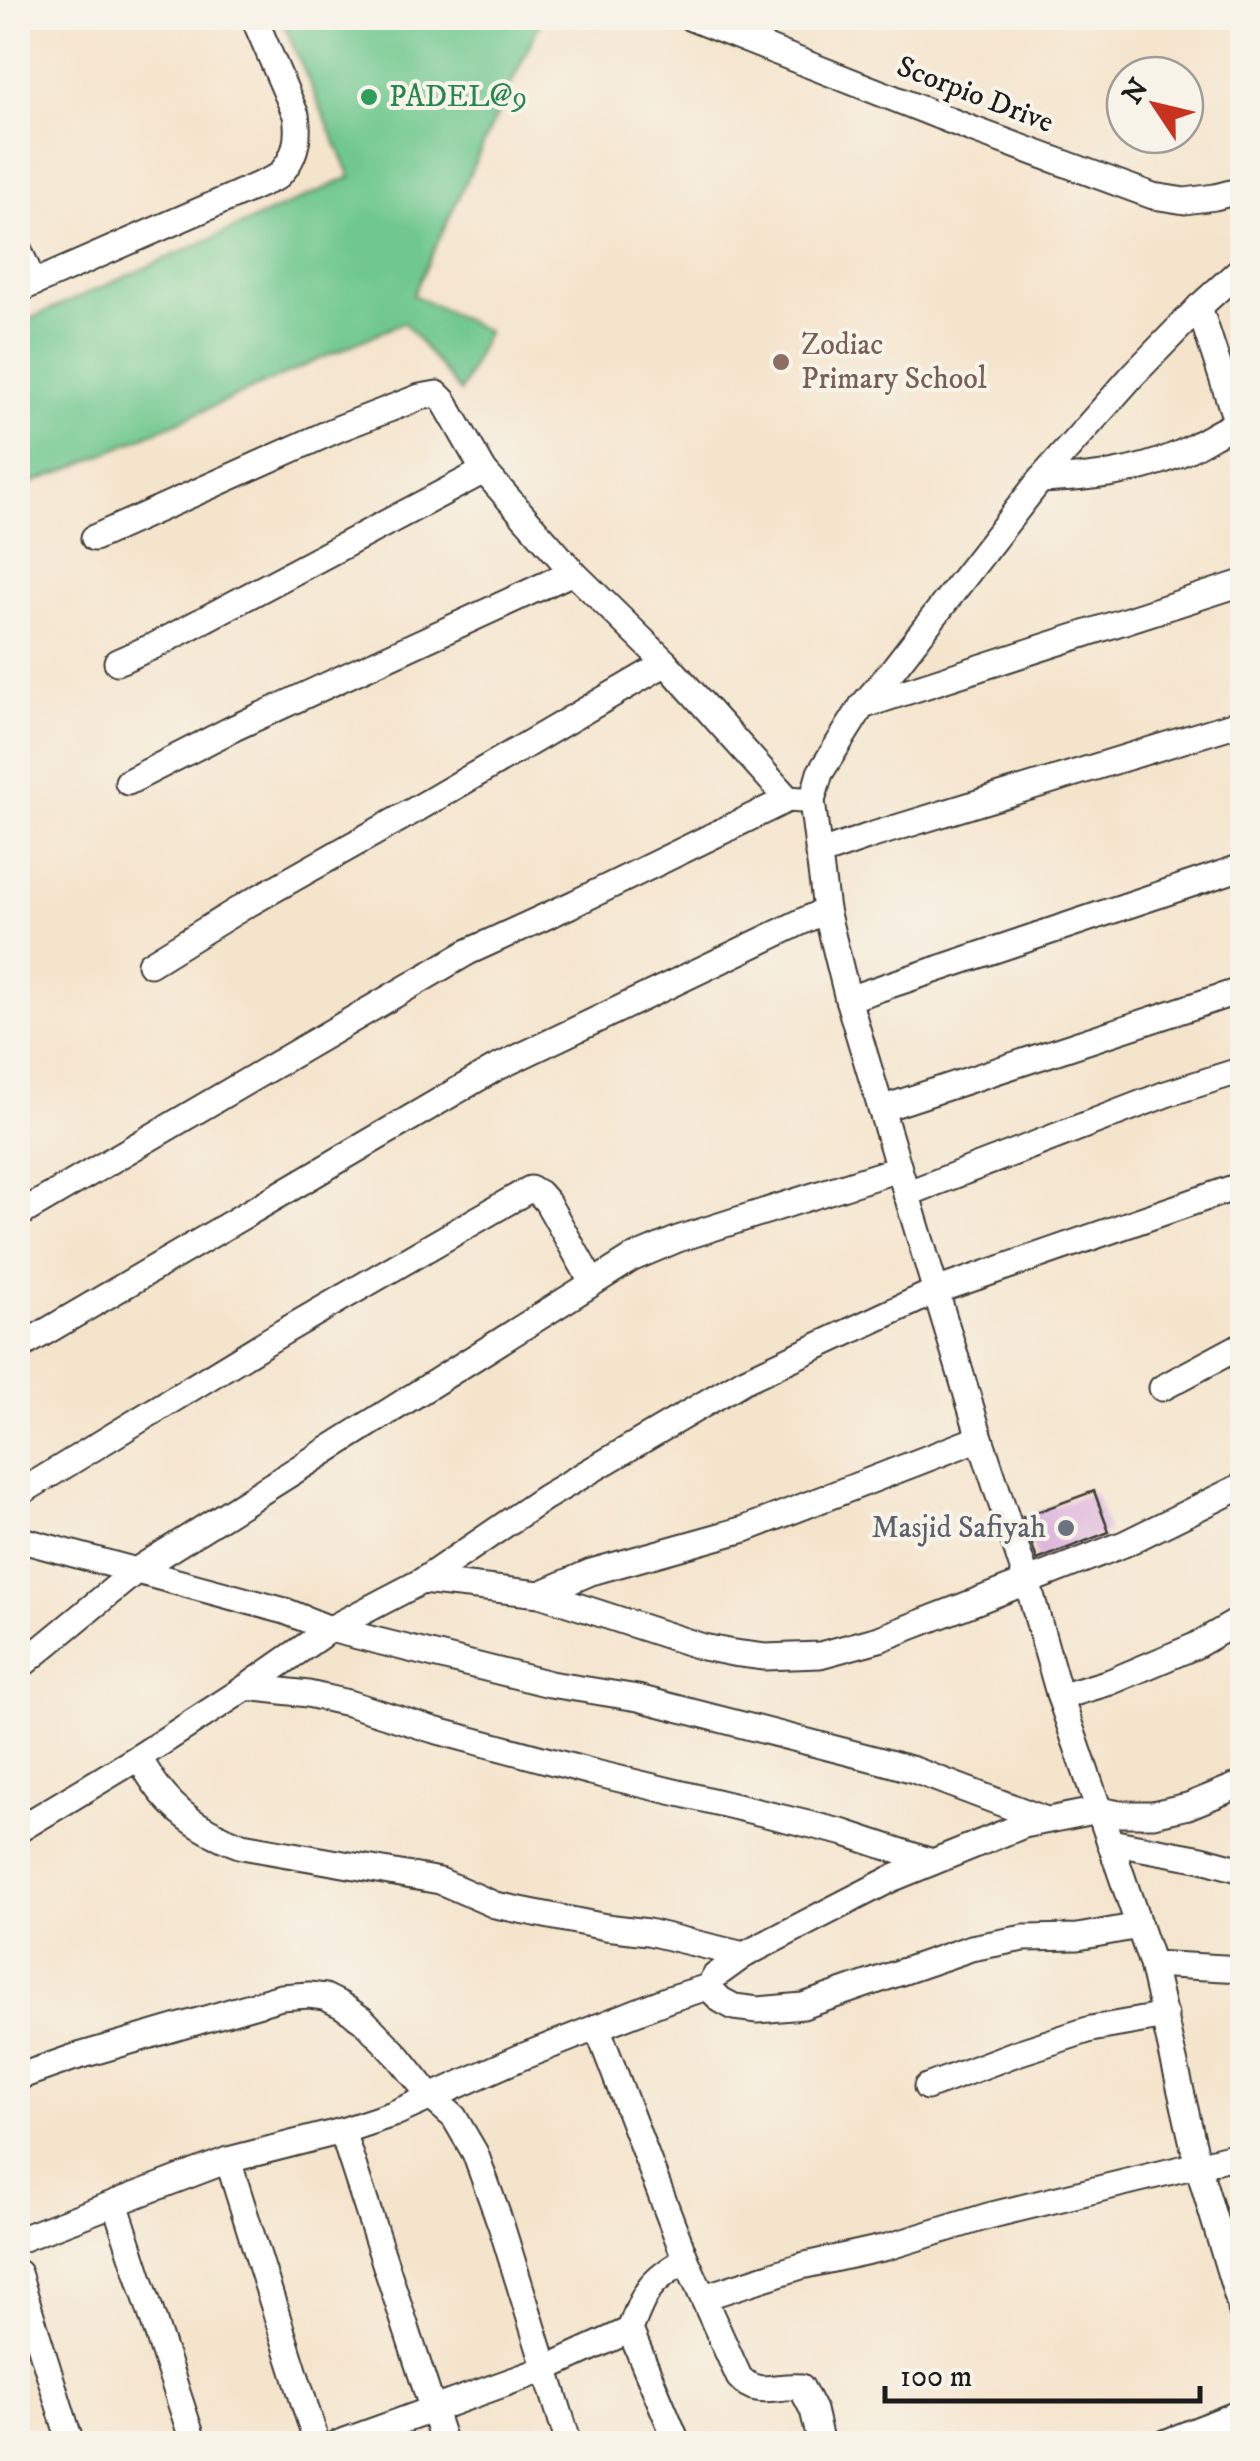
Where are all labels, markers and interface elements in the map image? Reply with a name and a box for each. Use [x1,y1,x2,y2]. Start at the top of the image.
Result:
street label: Scorpio Drive [891,48,1059,142]
north arrow [1105,55,1205,155]
text: N [1115,72,1157,111]
place label: PADEL@9 [389,79,527,116]
marker: PADEL@9 [358,86,380,108]
place label: Zodiac Primary School [801,327,987,398]
marker: Zodiac Primary School [770,351,792,373]
place label: Masjid Safiyah [871,1510,1046,1547]
marker: Masjid Safiyah [1055,1517,1077,1539]
scale bar [885,2341,1200,2403]
text: 100 m [900,2359,972,2396]

